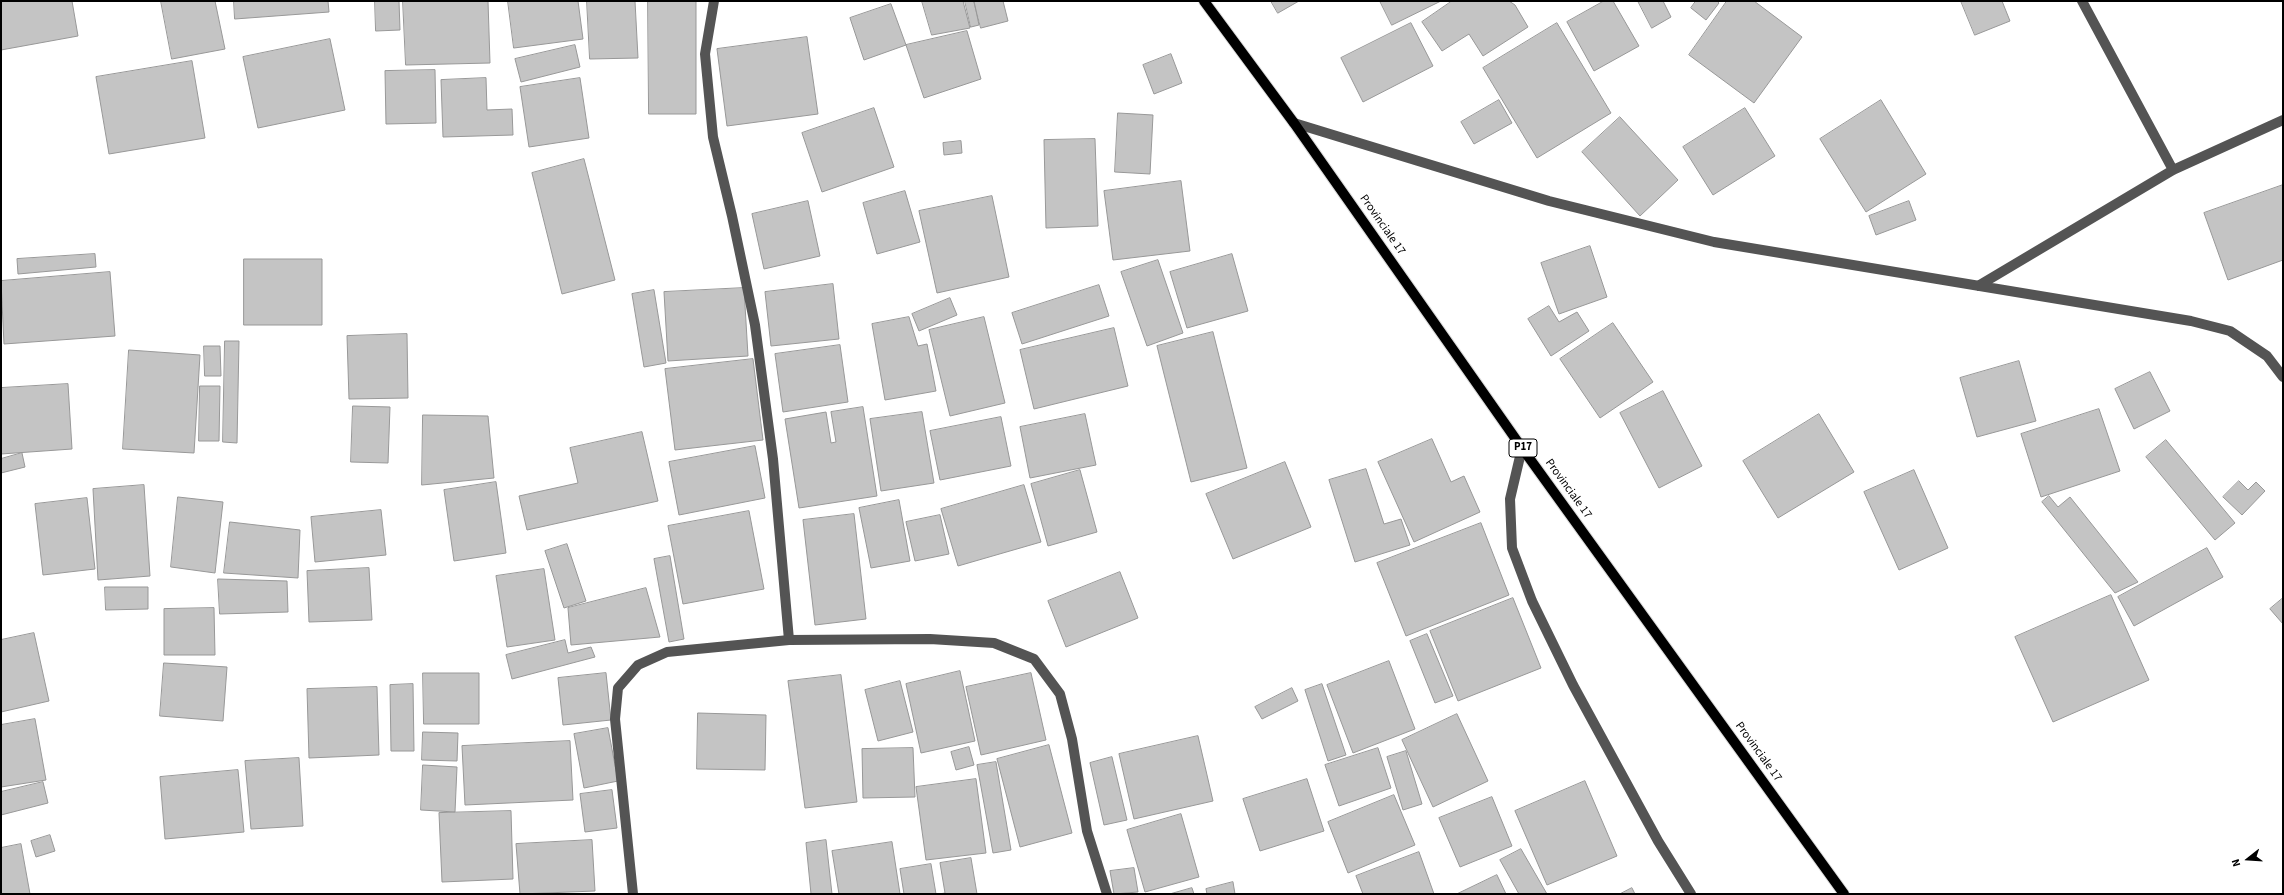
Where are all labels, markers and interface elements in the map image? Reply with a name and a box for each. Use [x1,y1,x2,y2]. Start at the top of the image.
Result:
street label: Provinciale 17 [1356,192,1408,258]
road number: P17 [1509,439,1537,457]
street label: Provinciale 17 [1542,456,1594,522]
street label: Provinciale 17 [1732,719,1784,785]
north arrow [2228,839,2268,879]
text: N [2228,857,2244,868]

